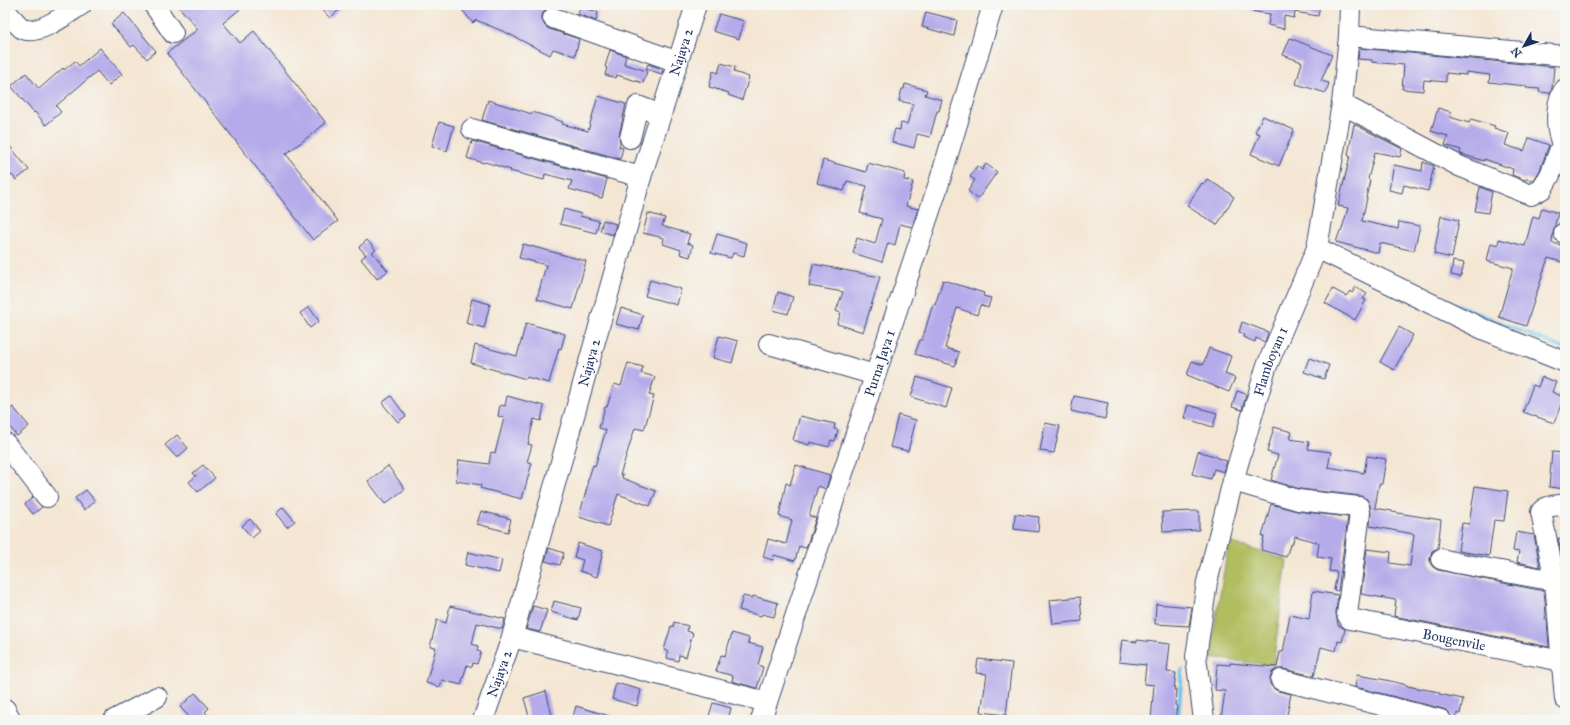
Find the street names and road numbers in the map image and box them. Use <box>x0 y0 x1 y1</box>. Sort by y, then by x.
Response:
street label: Najaya 2 <box>665 26 697 78</box>
street label: Flamboyan 1 <box>1250 324 1291 398</box>
street label: Purna Jaya 1 <box>860 327 898 399</box>
street label: Najaya 2 <box>574 337 604 388</box>
street label: Bougenvile <box>1421 625 1487 654</box>
street label: Najaya 2 <box>483 648 515 700</box>

